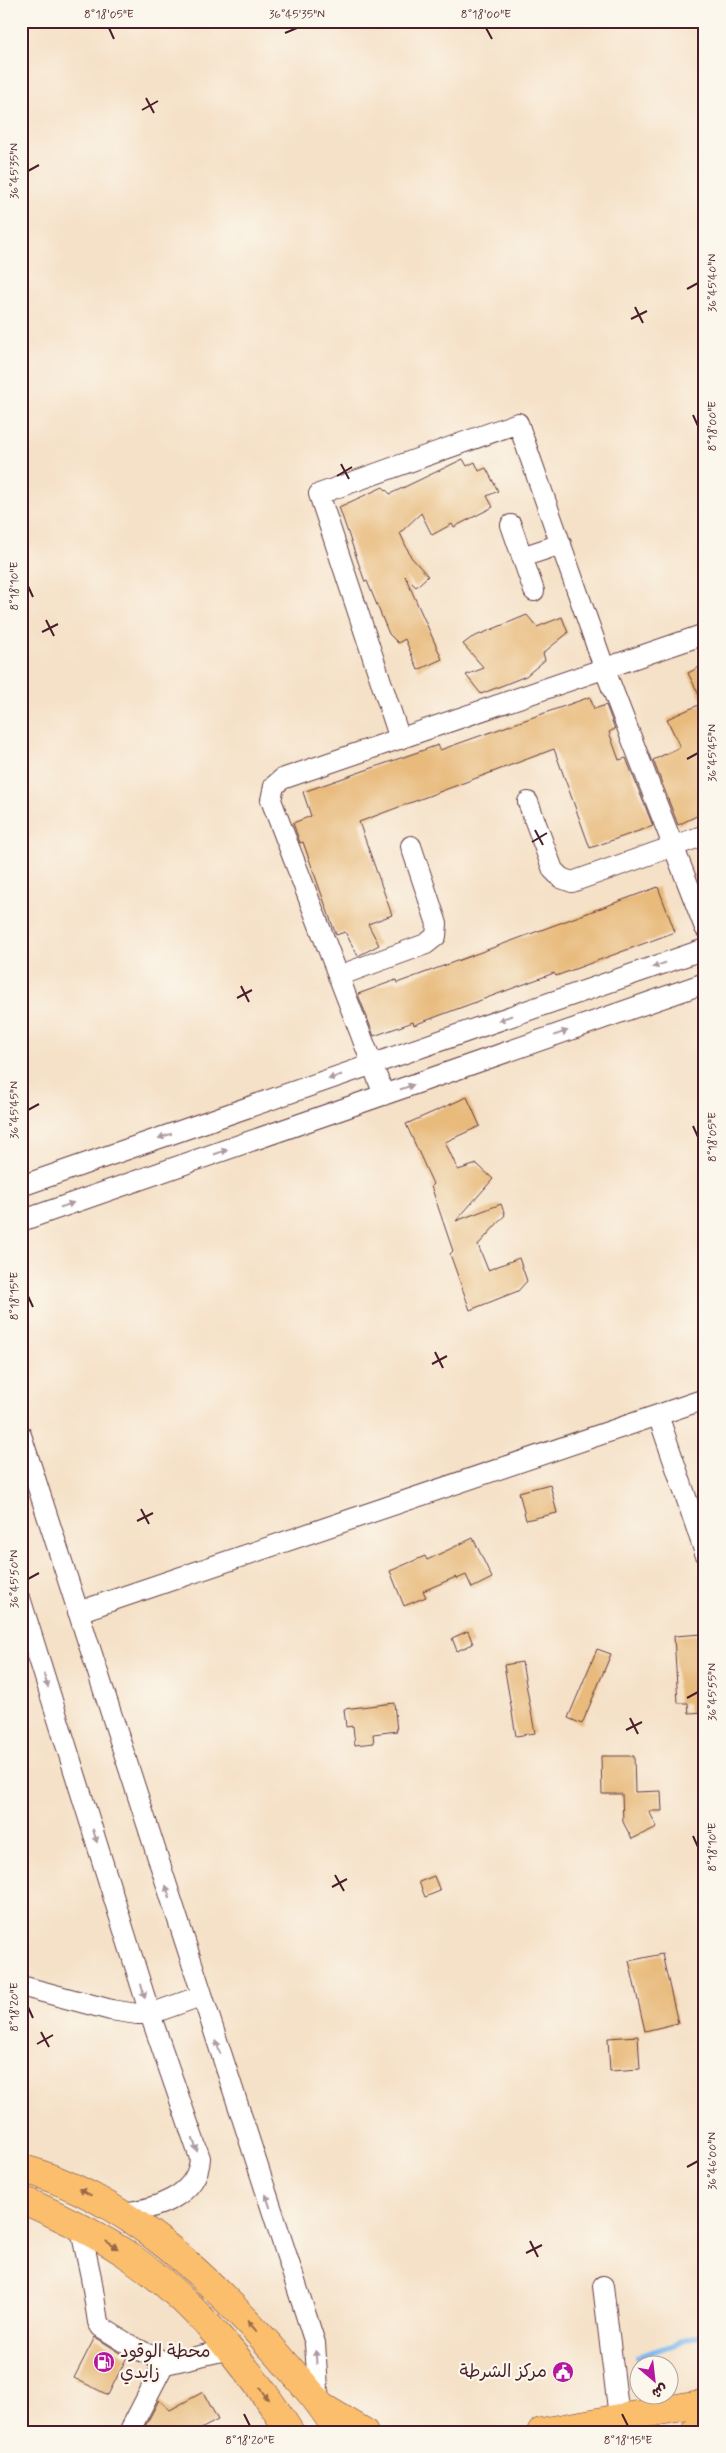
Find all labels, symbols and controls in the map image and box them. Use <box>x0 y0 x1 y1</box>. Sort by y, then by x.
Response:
text: 8°18'05"E <box>84 7 134 23</box>
text: 36°45'35"N <box>269 7 325 23</box>
text: 8°18'00"E <box>461 7 511 23</box>
text: 36°45'35"N <box>7 143 23 199</box>
text: 36°45'40"N <box>705 254 721 312</box>
text: 8°18'00"E <box>705 401 721 451</box>
text: 8°18'10"E <box>7 562 23 610</box>
text: 36°45'45"N <box>705 724 721 782</box>
one-way arrow <box>651 962 666 969</box>
one-way arrow <box>497 1014 512 1022</box>
one-way arrow <box>553 1029 568 1037</box>
one-way arrow <box>327 1073 342 1081</box>
text: 36°45'45"N <box>7 1081 23 1139</box>
one-way arrow <box>400 1083 415 1091</box>
text: 8°18'05"E <box>705 1112 721 1162</box>
one-way arrow <box>157 1132 172 1140</box>
one-way arrow <box>213 1148 228 1155</box>
one-way arrow <box>60 1201 75 1208</box>
text: 8°18'15"E <box>7 1272 23 1320</box>
text: 36°45'50"N <box>7 1550 23 1608</box>
text: 36°45'55"N <box>705 1663 721 1721</box>
one-way arrow <box>43 1674 51 1689</box>
text: 8°18'10"E <box>705 1823 721 1871</box>
one-way arrow <box>91 1829 99 1844</box>
one-way arrow <box>164 1885 171 1900</box>
text: 8°18'20"E <box>7 1982 23 2032</box>
one-way arrow <box>140 1984 148 1999</box>
one-way arrow <box>214 2039 222 2054</box>
text: 36°46'00"N <box>705 2132 721 2190</box>
one-way arrow <box>192 2138 200 2153</box>
one-way arrow <box>78 2188 91 2197</box>
one-way arrow <box>264 2194 272 2209</box>
one-way arrow <box>105 2240 118 2249</box>
one-way arrow <box>246 2320 258 2332</box>
place label: محطة الوقود زايدي <box>120 2340 211 2385</box>
one-way arrow <box>311 2348 319 2364</box>
fuel station icon: محطة الوقود زايدي <box>92 2350 116 2374</box>
north arrow <box>628 2356 678 2406</box>
place label: مركز الشرطة <box>459 2360 547 2384</box>
public building icon: مركز الشرطة <box>551 2360 575 2384</box>
text: ش <box>649 2379 671 2402</box>
one-way arrow <box>259 2387 269 2401</box>
text: 8°18'20"E <box>225 2433 275 2449</box>
text: 8°18'15"E <box>604 2433 652 2449</box>

